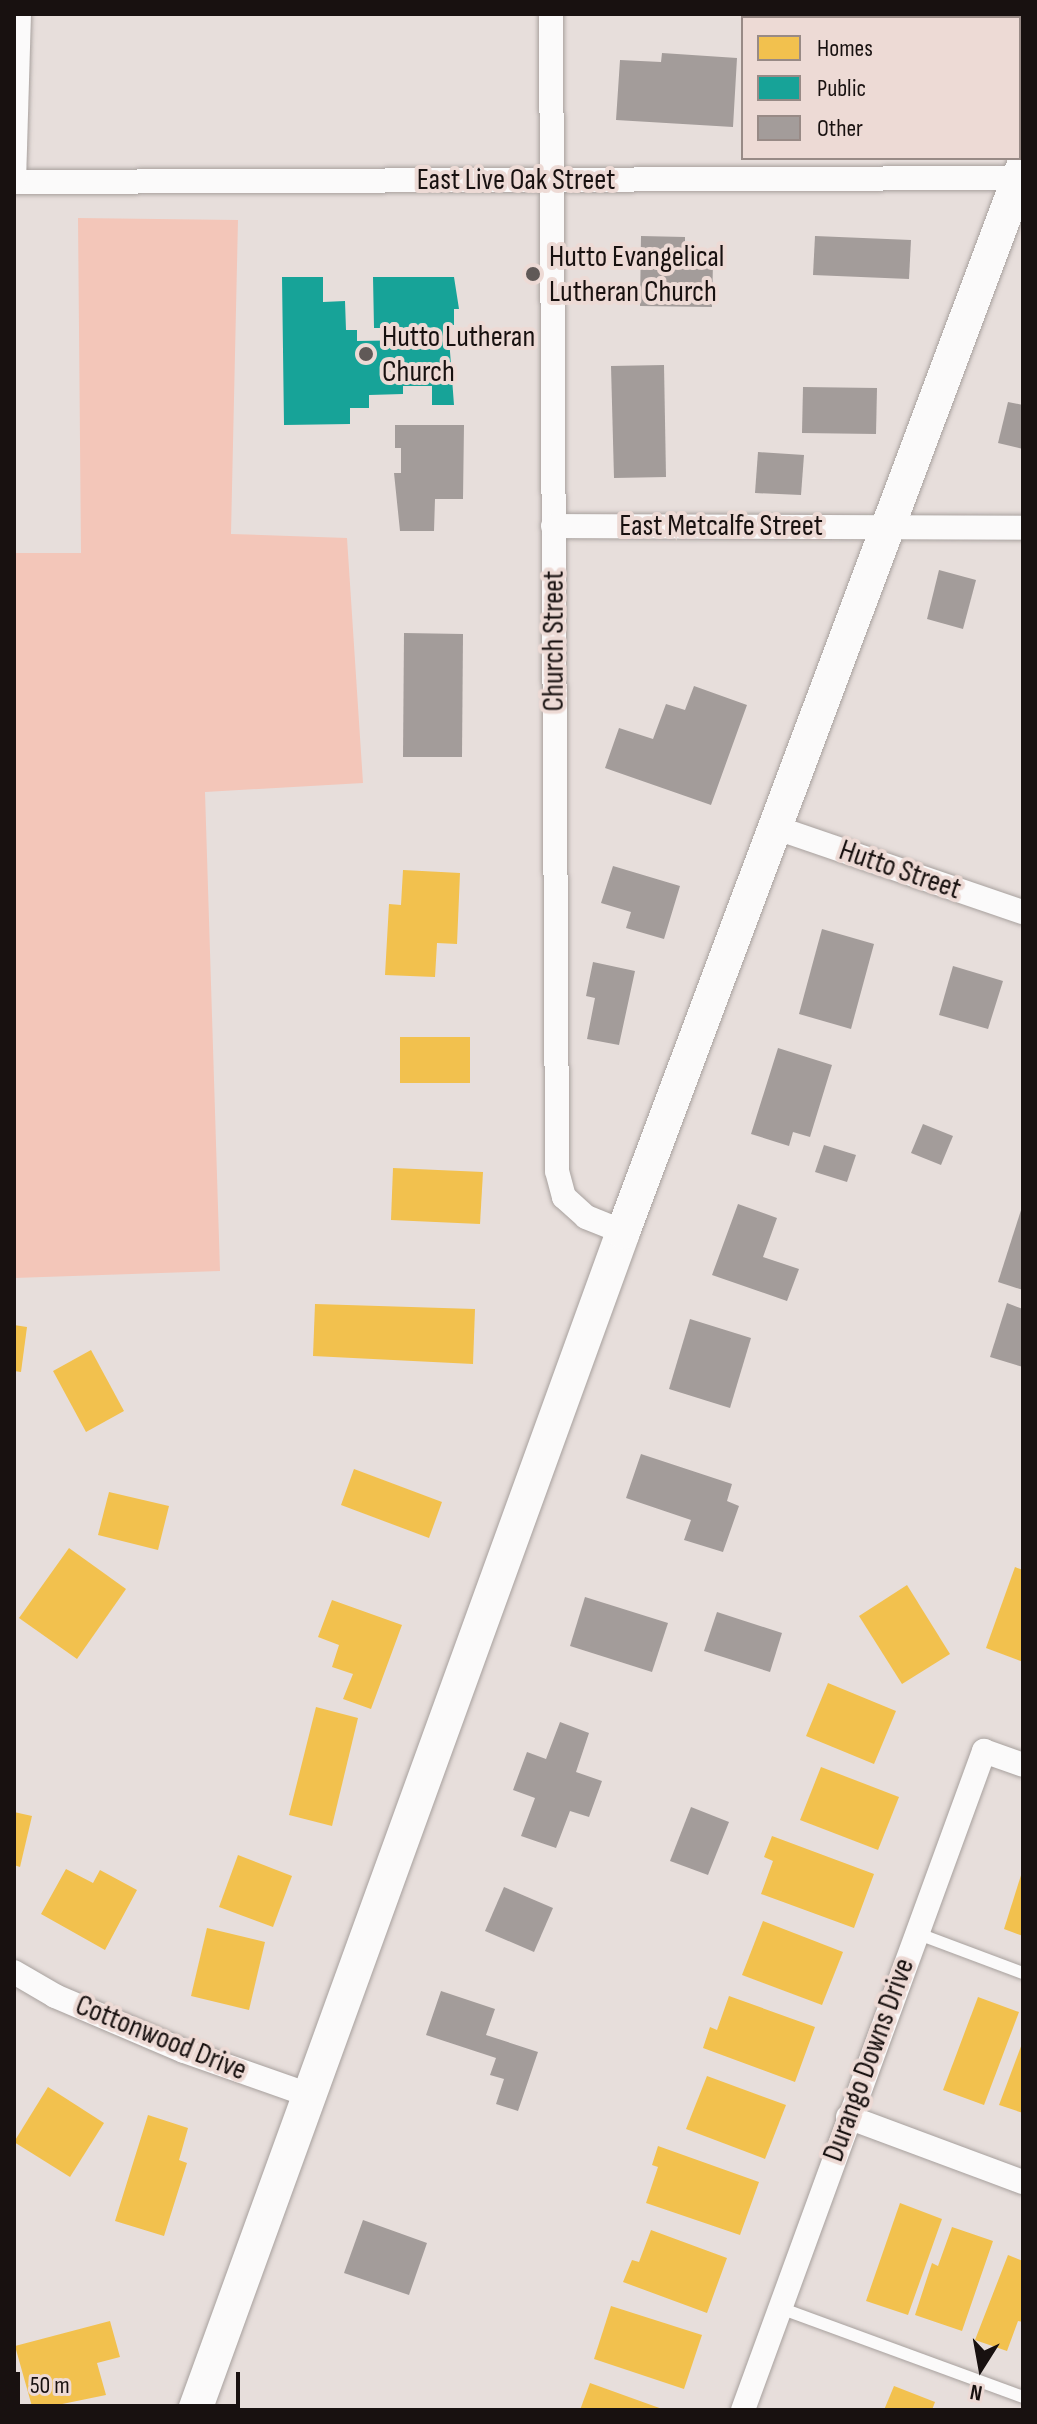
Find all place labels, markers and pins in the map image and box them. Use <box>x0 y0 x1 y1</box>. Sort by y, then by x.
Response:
place label: Hutto Evangelical Lutheran Church <box>549 239 724 310</box>
marker: Hutto Evangelical Lutheran Church <box>524 265 542 283</box>
place label: Hutto Lutheran Church <box>382 319 535 390</box>
marker: Hutto Lutheran Church <box>357 345 375 363</box>

